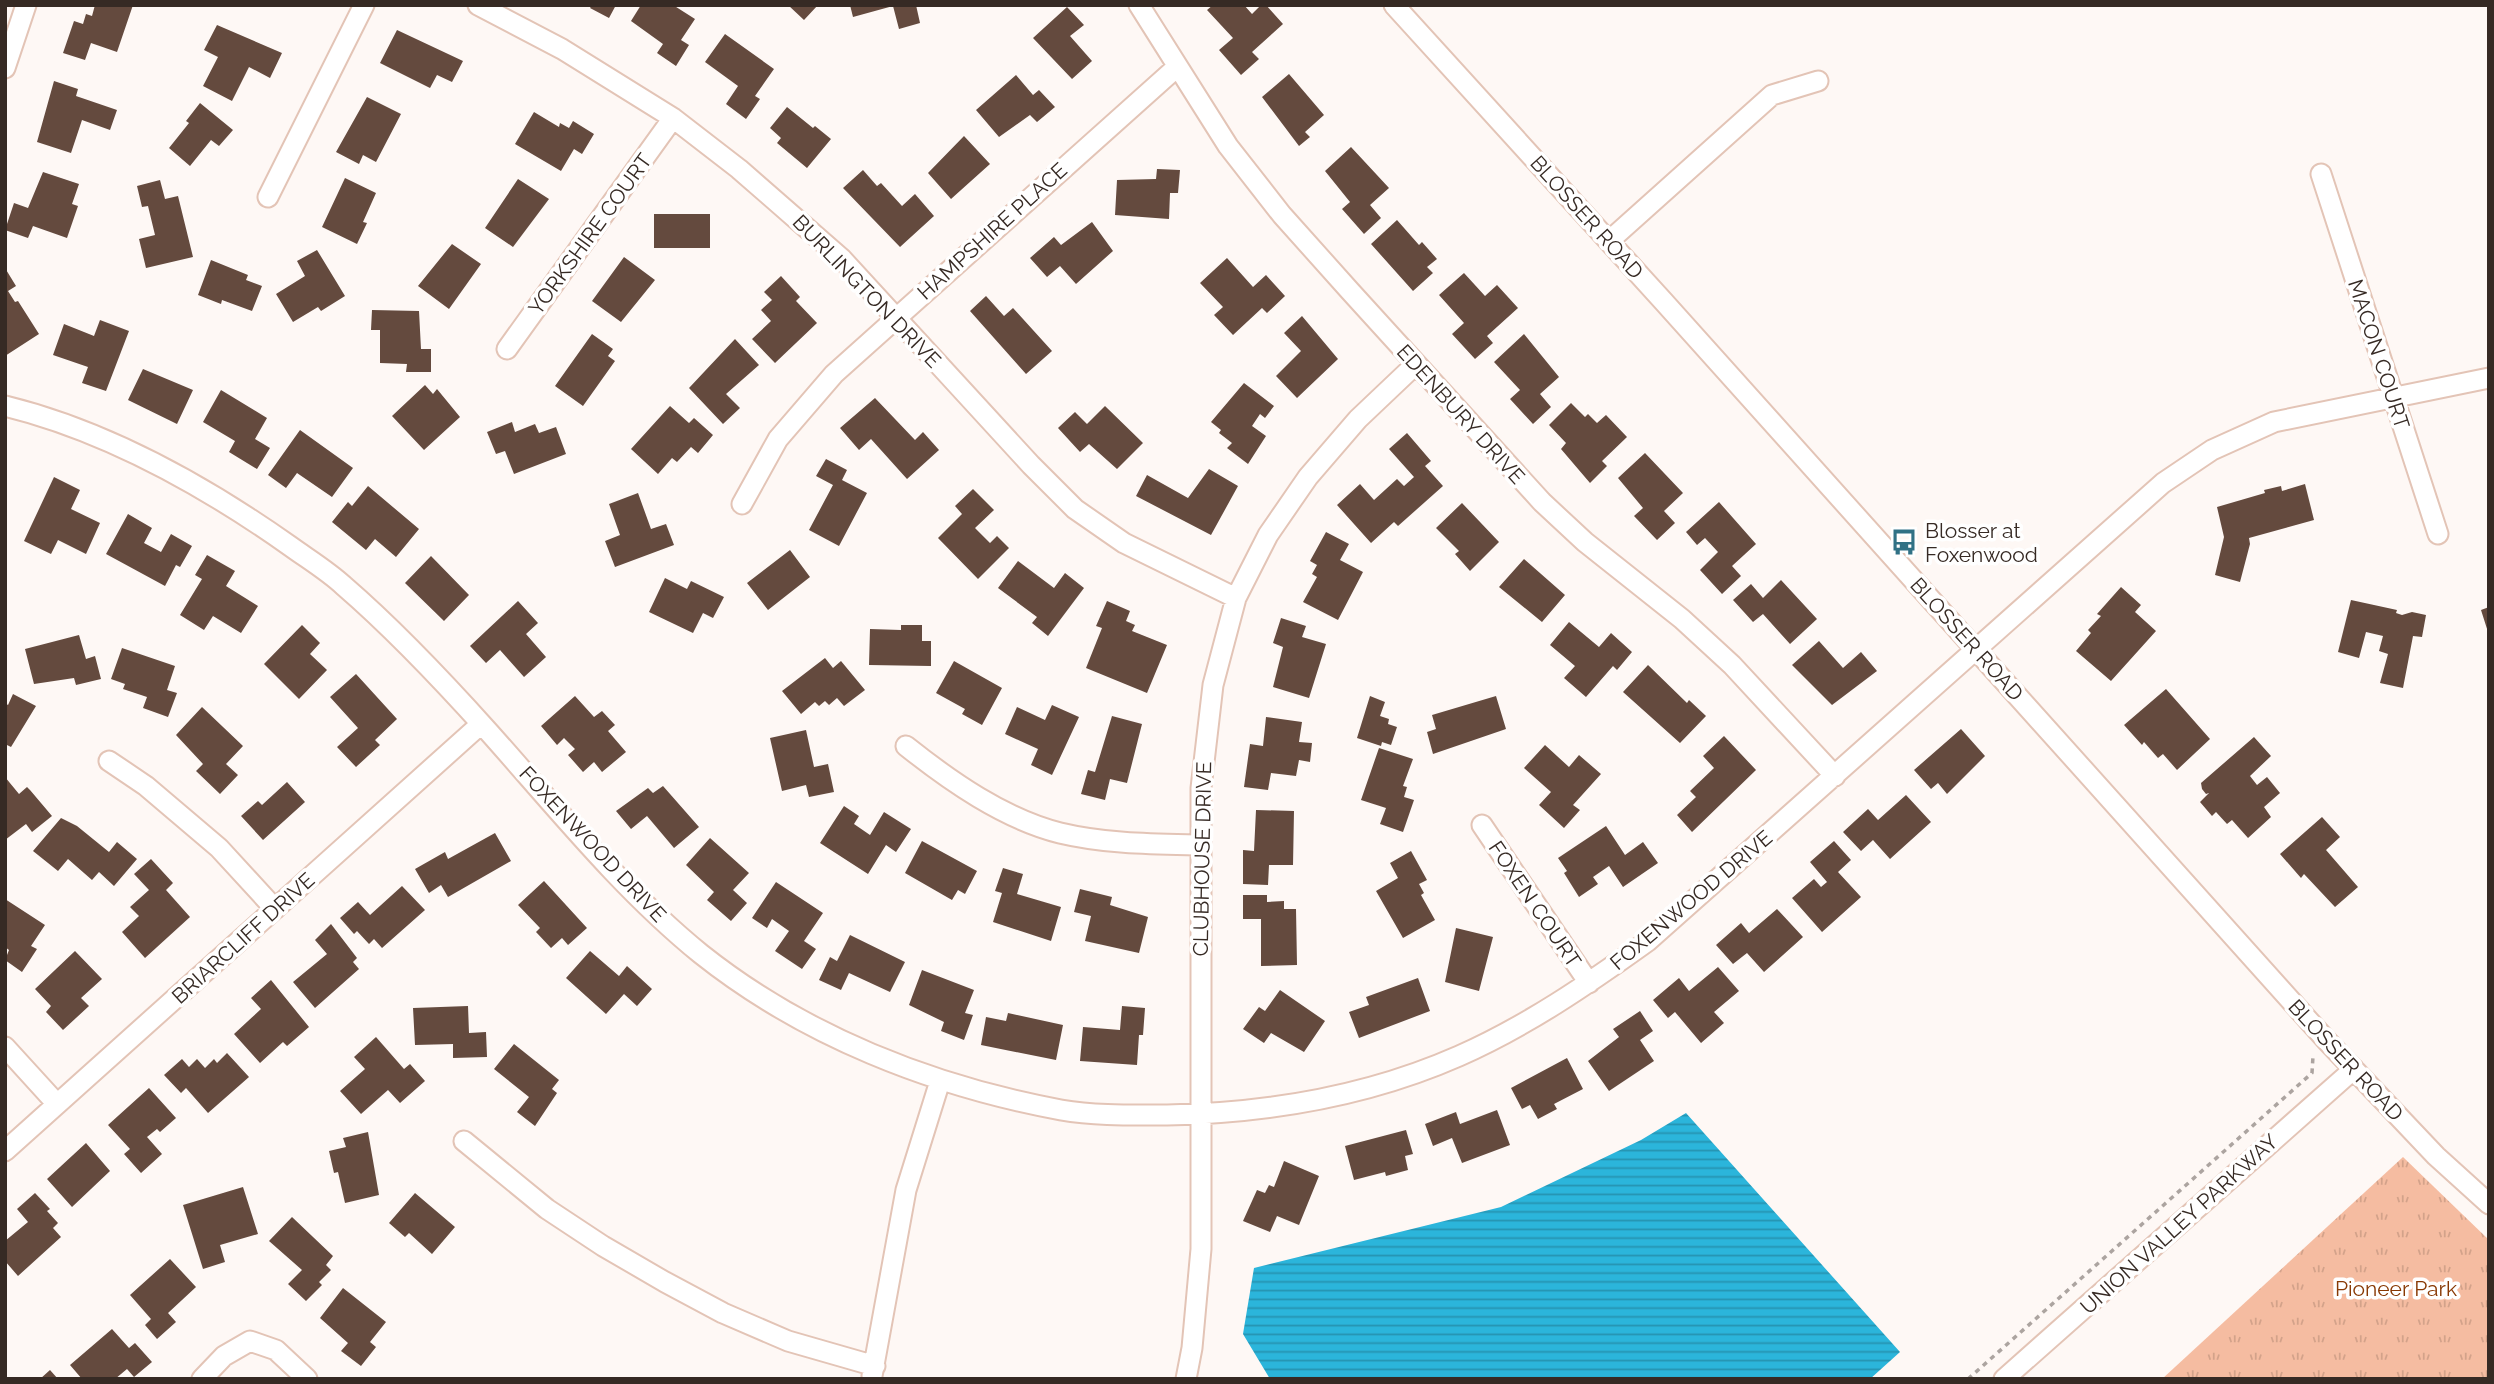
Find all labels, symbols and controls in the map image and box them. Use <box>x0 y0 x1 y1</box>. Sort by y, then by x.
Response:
street label: YORKSHIRE COURT <box>523 148 657 320</box>
street label: BLOSSER ROAD <box>1525 150 1649 284</box>
street label: HAMPSHIRE PLACE <box>912 157 1072 305</box>
street label: BURLINGTON DRIVE <box>788 209 946 373</box>
street label: MACON COURT <box>2343 276 2415 432</box>
street label: EDENBURY DRIVE <box>1392 339 1530 489</box>
place label: Blosser at Foxenwood <box>1925 518 2038 567</box>
bus stop icon: Blosser at Foxenwood <box>1889 527 1919 557</box>
street label: BLOSSER ROAD <box>1905 572 2029 706</box>
street label: FOXENWOOD DRIVE <box>514 761 672 927</box>
street label: CLUBHOUSE DRIVE <box>1188 761 1216 957</box>
street label: FOXENWOOD DRIVE <box>1605 825 1777 975</box>
street label: FOXEN COURT <box>1484 836 1587 972</box>
street label: BRIARCLIFF DRIVE <box>167 867 319 1009</box>
street label: BLOSSER ROAD <box>2283 994 2409 1126</box>
street label: UNION VALLEY PARKWAY <box>2075 1129 2283 1319</box>
park label: Pioneer Park <box>2335 1276 2457 1301</box>

